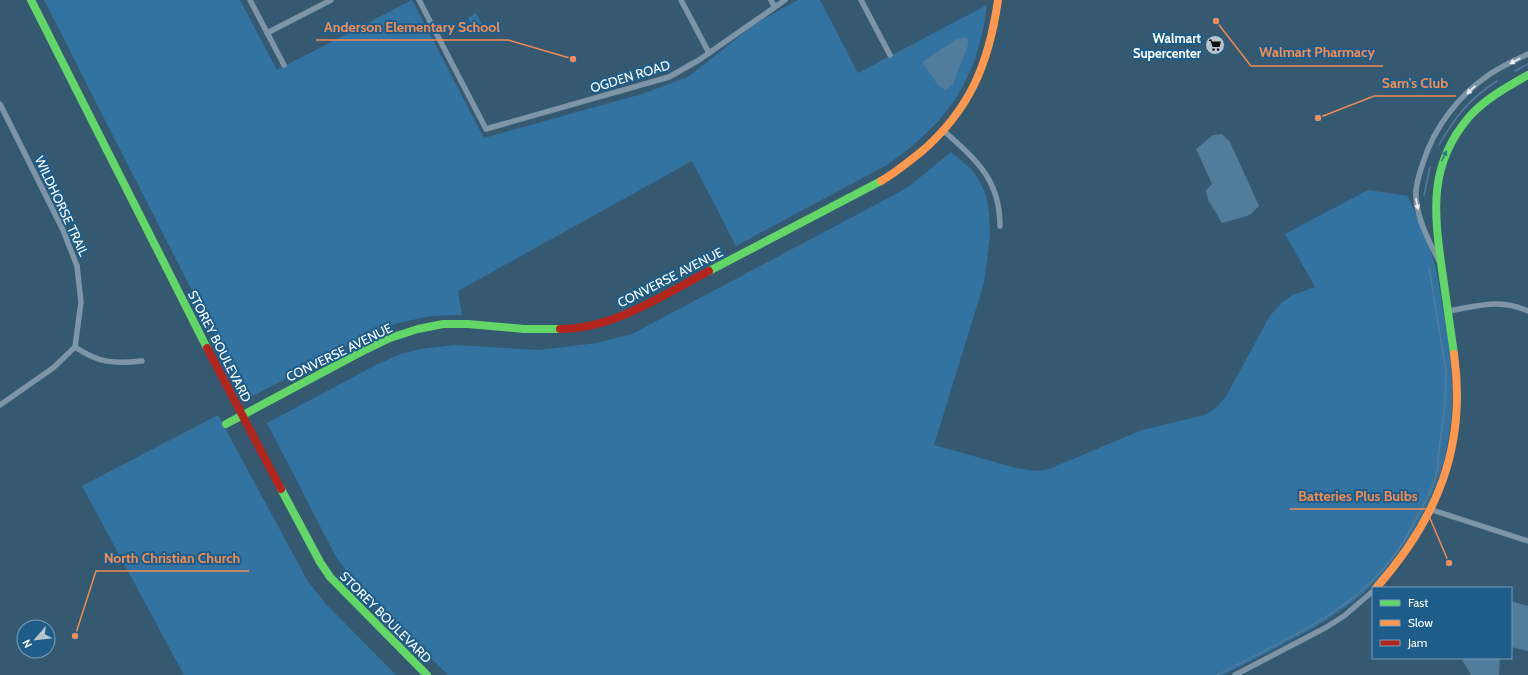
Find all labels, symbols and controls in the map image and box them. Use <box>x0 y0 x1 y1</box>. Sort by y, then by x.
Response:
callout: Anderson Elementary School <box>316 14 508 40</box>
text: Anderson Elementary School <box>324 18 500 36</box>
place label: Walmart Supercenter <box>1133 30 1202 61</box>
supermarket icon: Walmart Supercenter <box>1204 34 1226 56</box>
callout: Walmart Pharmacy <box>1251 40 1383 66</box>
text: Walmart Pharmacy <box>1259 43 1375 61</box>
street label: OGDEN ROAD <box>588 56 672 96</box>
one-way arrow <box>1509 57 1521 64</box>
callout: Sam's Club <box>1374 70 1456 96</box>
text: Sam's Club <box>1382 74 1448 92</box>
one-way arrow <box>1466 86 1476 95</box>
one-way arrow <box>1441 151 1447 162</box>
street label: WILDHORSE TRAIL <box>32 153 92 259</box>
one-way arrow <box>1414 198 1420 210</box>
street label: CONVERSE AVENUE <box>615 244 725 310</box>
street label: STOREY BOULEVARD <box>185 288 255 404</box>
street label: CONVERSE AVENUE <box>283 319 395 385</box>
callout: Batteries Plus Bulbs <box>1290 483 1426 509</box>
text: Batteries Plus Bulbs <box>1298 487 1418 505</box>
callout: North Christian Church <box>96 545 249 571</box>
text: North Christian Church <box>104 549 240 567</box>
street label: STOREY BOULEVARD <box>337 568 435 666</box>
legend <box>1372 587 1512 659</box>
text: Fast <box>1408 595 1428 610</box>
text: Slow <box>1408 615 1433 630</box>
north arrow <box>16 619 56 659</box>
text: Jam <box>1407 635 1427 650</box>
text: N <box>19 637 35 650</box>

